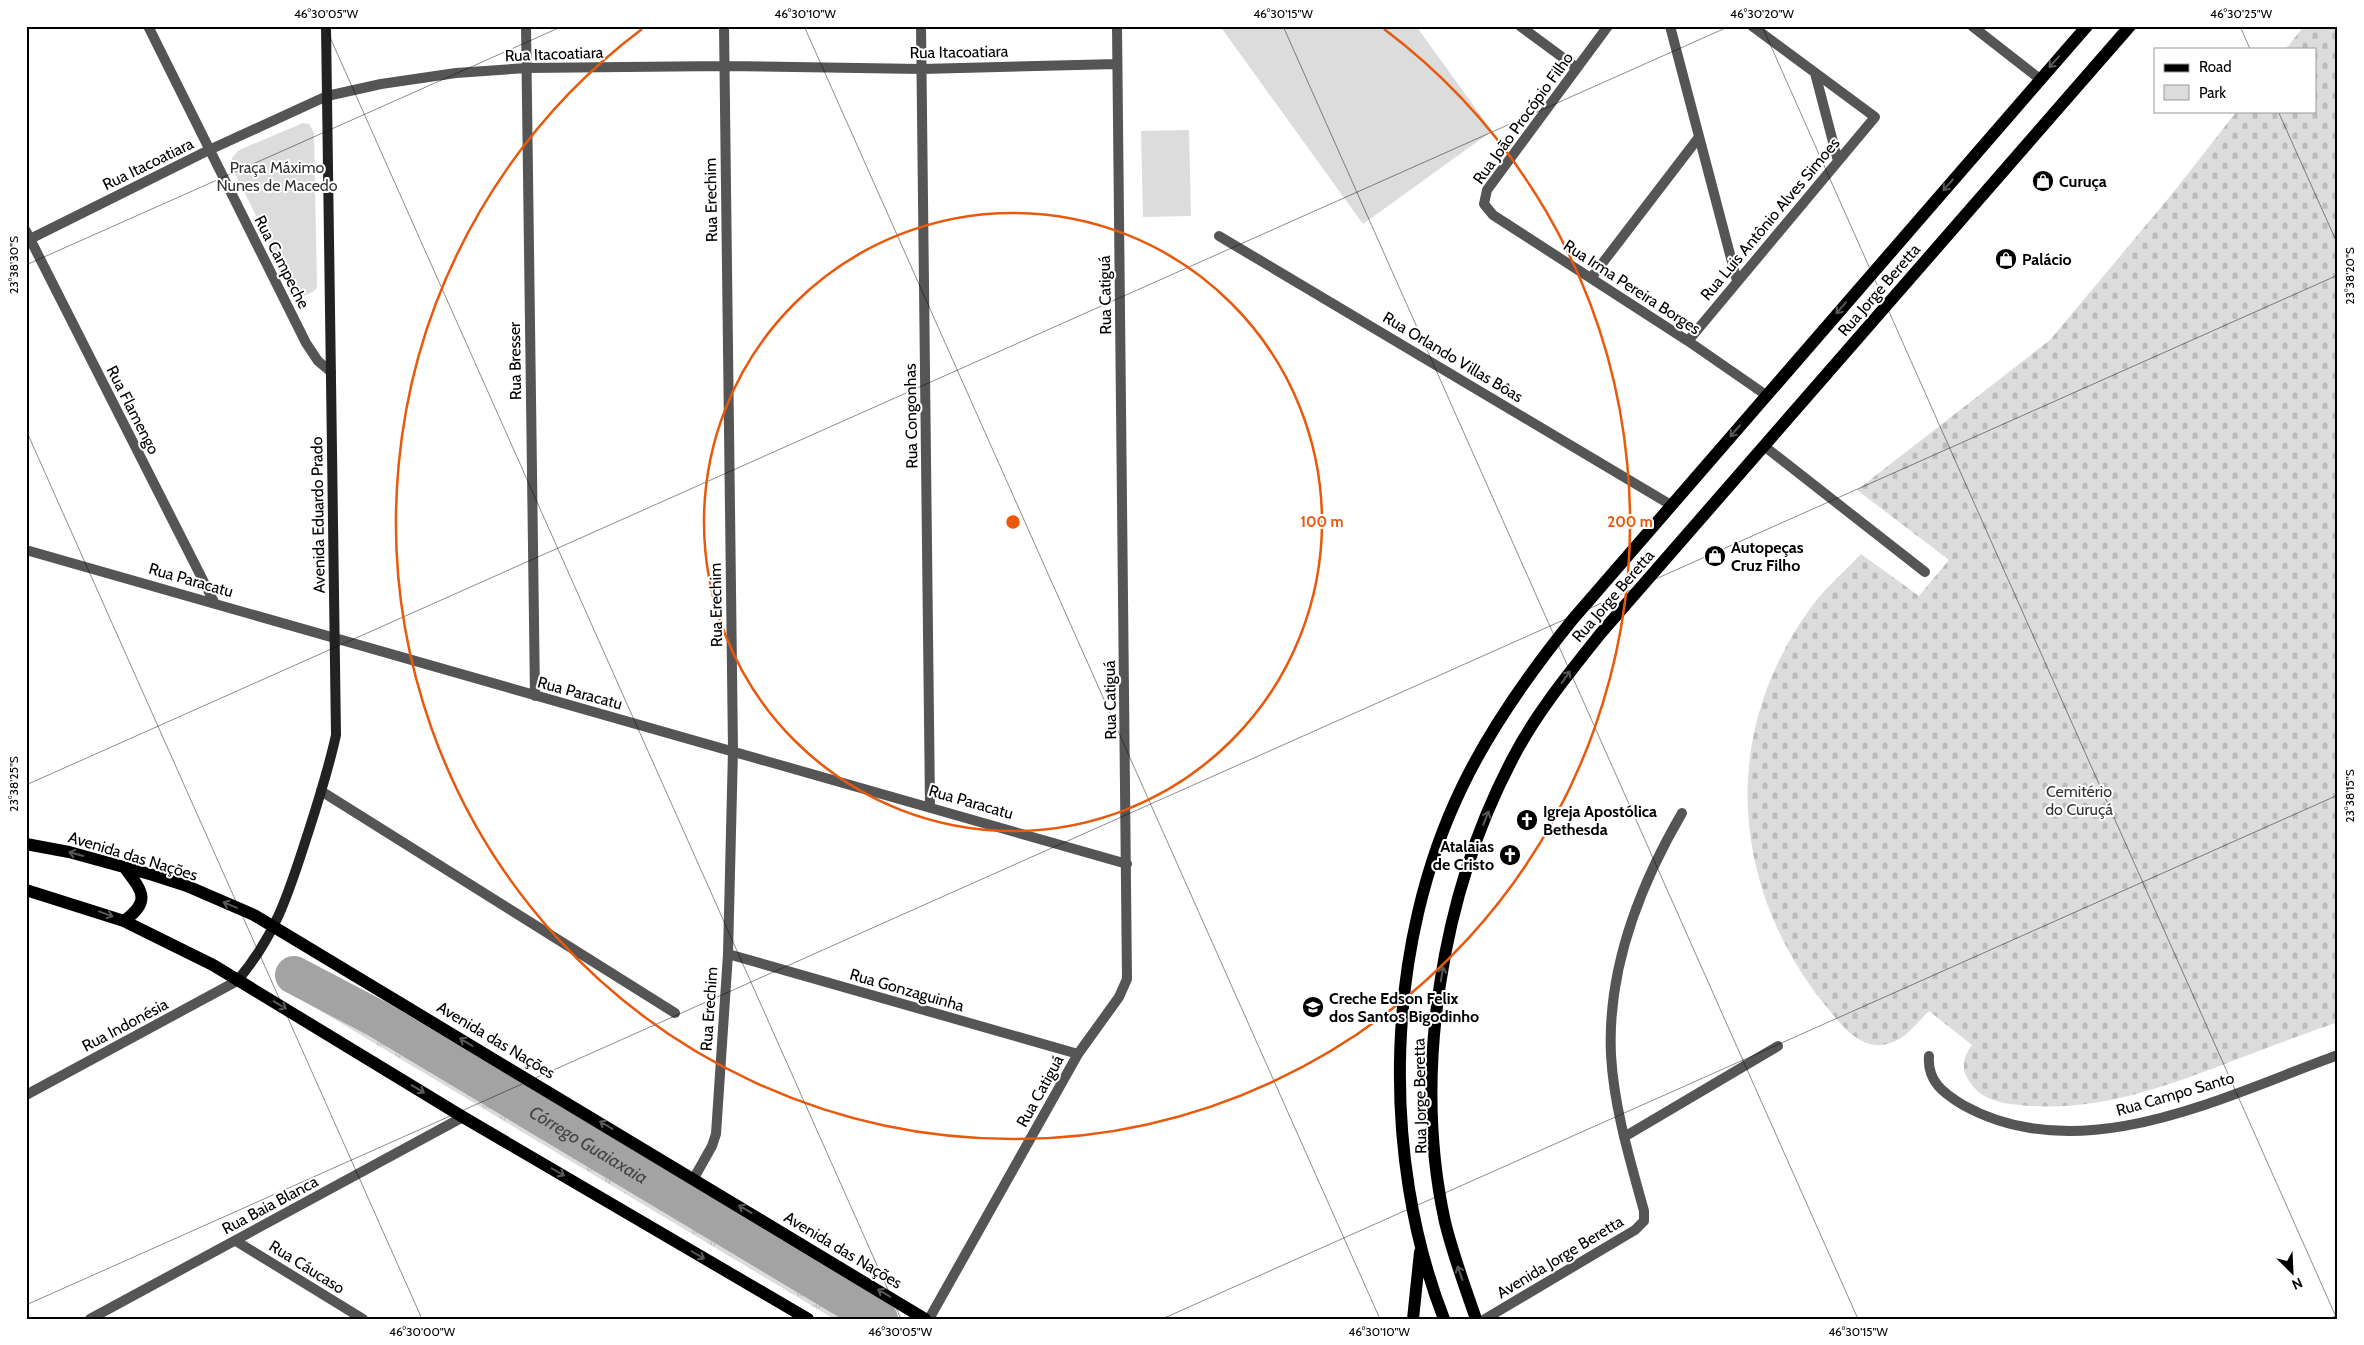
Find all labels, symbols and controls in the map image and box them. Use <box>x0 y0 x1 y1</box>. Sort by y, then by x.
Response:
text: 46°30'05"W <box>294 6 359 21</box>
text: 46°30'10"W <box>774 6 836 21</box>
text: 46°30'15"W <box>1253 6 1313 21</box>
text: 46°30'20"W <box>1730 6 1795 21</box>
text: 46°30'25"W <box>2210 6 2273 21</box>
street label: Rua Itacoatiara <box>909 42 1009 62</box>
street label: Rua Itacoatiara <box>504 43 604 65</box>
street label: Rua João Procópio Filho <box>1469 48 1577 188</box>
legend <box>2154 48 2316 112</box>
one-way arrow <box>2049 56 2060 69</box>
text: Road <box>2199 58 2232 76</box>
text: Park <box>2199 84 2226 102</box>
street label: Rua Itacoatiara <box>99 134 197 194</box>
street label: Rua Luis Antônio Alves Simoes <box>1696 134 1844 304</box>
park label: Praça Máximo Nunes de Macedo <box>216 158 338 195</box>
street label: Rua Erechim <box>701 158 721 242</box>
shop icon: Curuça <box>2031 169 2055 193</box>
place label: Curuça <box>2059 172 2107 191</box>
one-way arrow <box>1942 178 1953 191</box>
street label: Rua Campeche <box>250 212 314 312</box>
text: 23°38'30"S <box>6 236 21 294</box>
street label: Rua Irma Pereira Borges <box>1560 236 1704 339</box>
street label: Rua Jorge Beretta <box>1834 240 1924 340</box>
shop icon: Palácio <box>1994 247 2018 271</box>
text: 23°38'20"S <box>2342 247 2357 305</box>
place label: Palácio <box>2022 250 2072 269</box>
street label: Rua Catiguá <box>1095 255 1115 335</box>
one-way arrow <box>1836 301 1847 314</box>
street label: Rua Orlando Villas Bôas <box>1380 308 1527 407</box>
street label: Rua Bresser <box>505 321 525 400</box>
street label: Rua Flamengo <box>103 363 164 458</box>
street label: Rua Congonhas <box>901 363 921 469</box>
one-way arrow <box>1729 424 1741 437</box>
street label: Avenida Eduardo Prado <box>307 436 329 594</box>
centre of rings <box>1004 513 1022 531</box>
text: 100 m <box>1300 513 1344 531</box>
text: 200 m <box>1607 513 1653 531</box>
place label: Autopeças Cruz Filho <box>1731 538 1804 575</box>
shop icon: Autopeças Cruz Filho <box>1703 544 1727 568</box>
street label: Rua Jorge Beretta <box>1568 546 1658 646</box>
street label: Rua Paracatu <box>147 559 235 601</box>
street label: Rua Erechim <box>706 563 726 647</box>
street label: Rua Catiguá <box>1100 660 1120 740</box>
one-way arrow <box>1561 670 1571 684</box>
street label: Rua Paracatu <box>536 673 624 713</box>
text: 23°38'25"S <box>6 756 21 812</box>
text: 23°38'15"S <box>2342 769 2357 823</box>
street label: Rua Paracatu <box>927 781 1015 823</box>
park label: Cemitério do Curuçá <box>2045 782 2113 819</box>
place label: Igreja Apostólica Bethesda <box>1543 802 1657 839</box>
church icon: Igreja Apostólica Bethesda <box>1515 808 1539 832</box>
one-way arrow <box>1482 811 1491 826</box>
street label: Avenida das Nações <box>66 827 200 885</box>
place label: Atalaias de Cristo <box>1433 837 1494 874</box>
church icon: Atalaias de Cristo <box>1498 843 1522 867</box>
one-way arrow <box>69 849 85 859</box>
one-way arrow <box>223 900 238 910</box>
one-way arrow <box>98 910 113 919</box>
street label: Rua Gonzaguinha <box>848 965 967 1015</box>
street label: Rua Erechim <box>697 966 721 1052</box>
one-way arrow <box>1437 966 1447 982</box>
place label: Creche Edson Felix dos Santos Bigodinho <box>1329 989 1479 1026</box>
street label: Rua Indonésia <box>79 994 171 1056</box>
school or university icon: Creche Edson Felix dos Santos Bigodinho <box>1301 995 1325 1019</box>
street label: Avenida das Nações <box>434 997 559 1083</box>
one-way arrow <box>272 1000 286 1010</box>
one-way arrow <box>460 1036 474 1046</box>
street label: Rua Jorge Beretta <box>1409 1038 1431 1154</box>
street label: Rua Catiguá <box>1012 1051 1068 1130</box>
street label: Rua Campo Santo <box>2114 1068 2236 1120</box>
one-way arrow <box>411 1085 425 1095</box>
water label: Córrego Guaiaxaia <box>525 1101 651 1189</box>
one-way arrow <box>599 1120 613 1130</box>
one-way arrow <box>551 1168 565 1178</box>
street label: Rua Baia Blanca <box>219 1172 321 1238</box>
one-way arrow <box>738 1203 752 1213</box>
street label: Avenida das Nações <box>781 1207 906 1293</box>
street label: Avenida Jorge Beretta <box>1493 1212 1627 1302</box>
street label: Rua Cáucaso <box>266 1236 348 1298</box>
north arrow <box>2266 1248 2316 1298</box>
one-way arrow <box>691 1250 705 1260</box>
one-way arrow <box>1455 1266 1464 1281</box>
text: N <box>2289 1274 2305 1294</box>
one-way arrow <box>877 1288 891 1298</box>
text: 46°30'00"W <box>389 1324 456 1339</box>
text: 46°30'05"W <box>868 1324 933 1339</box>
text: 46°30'10"W <box>1348 1324 1410 1339</box>
text: 46°30'15"W <box>1828 1324 1888 1339</box>

